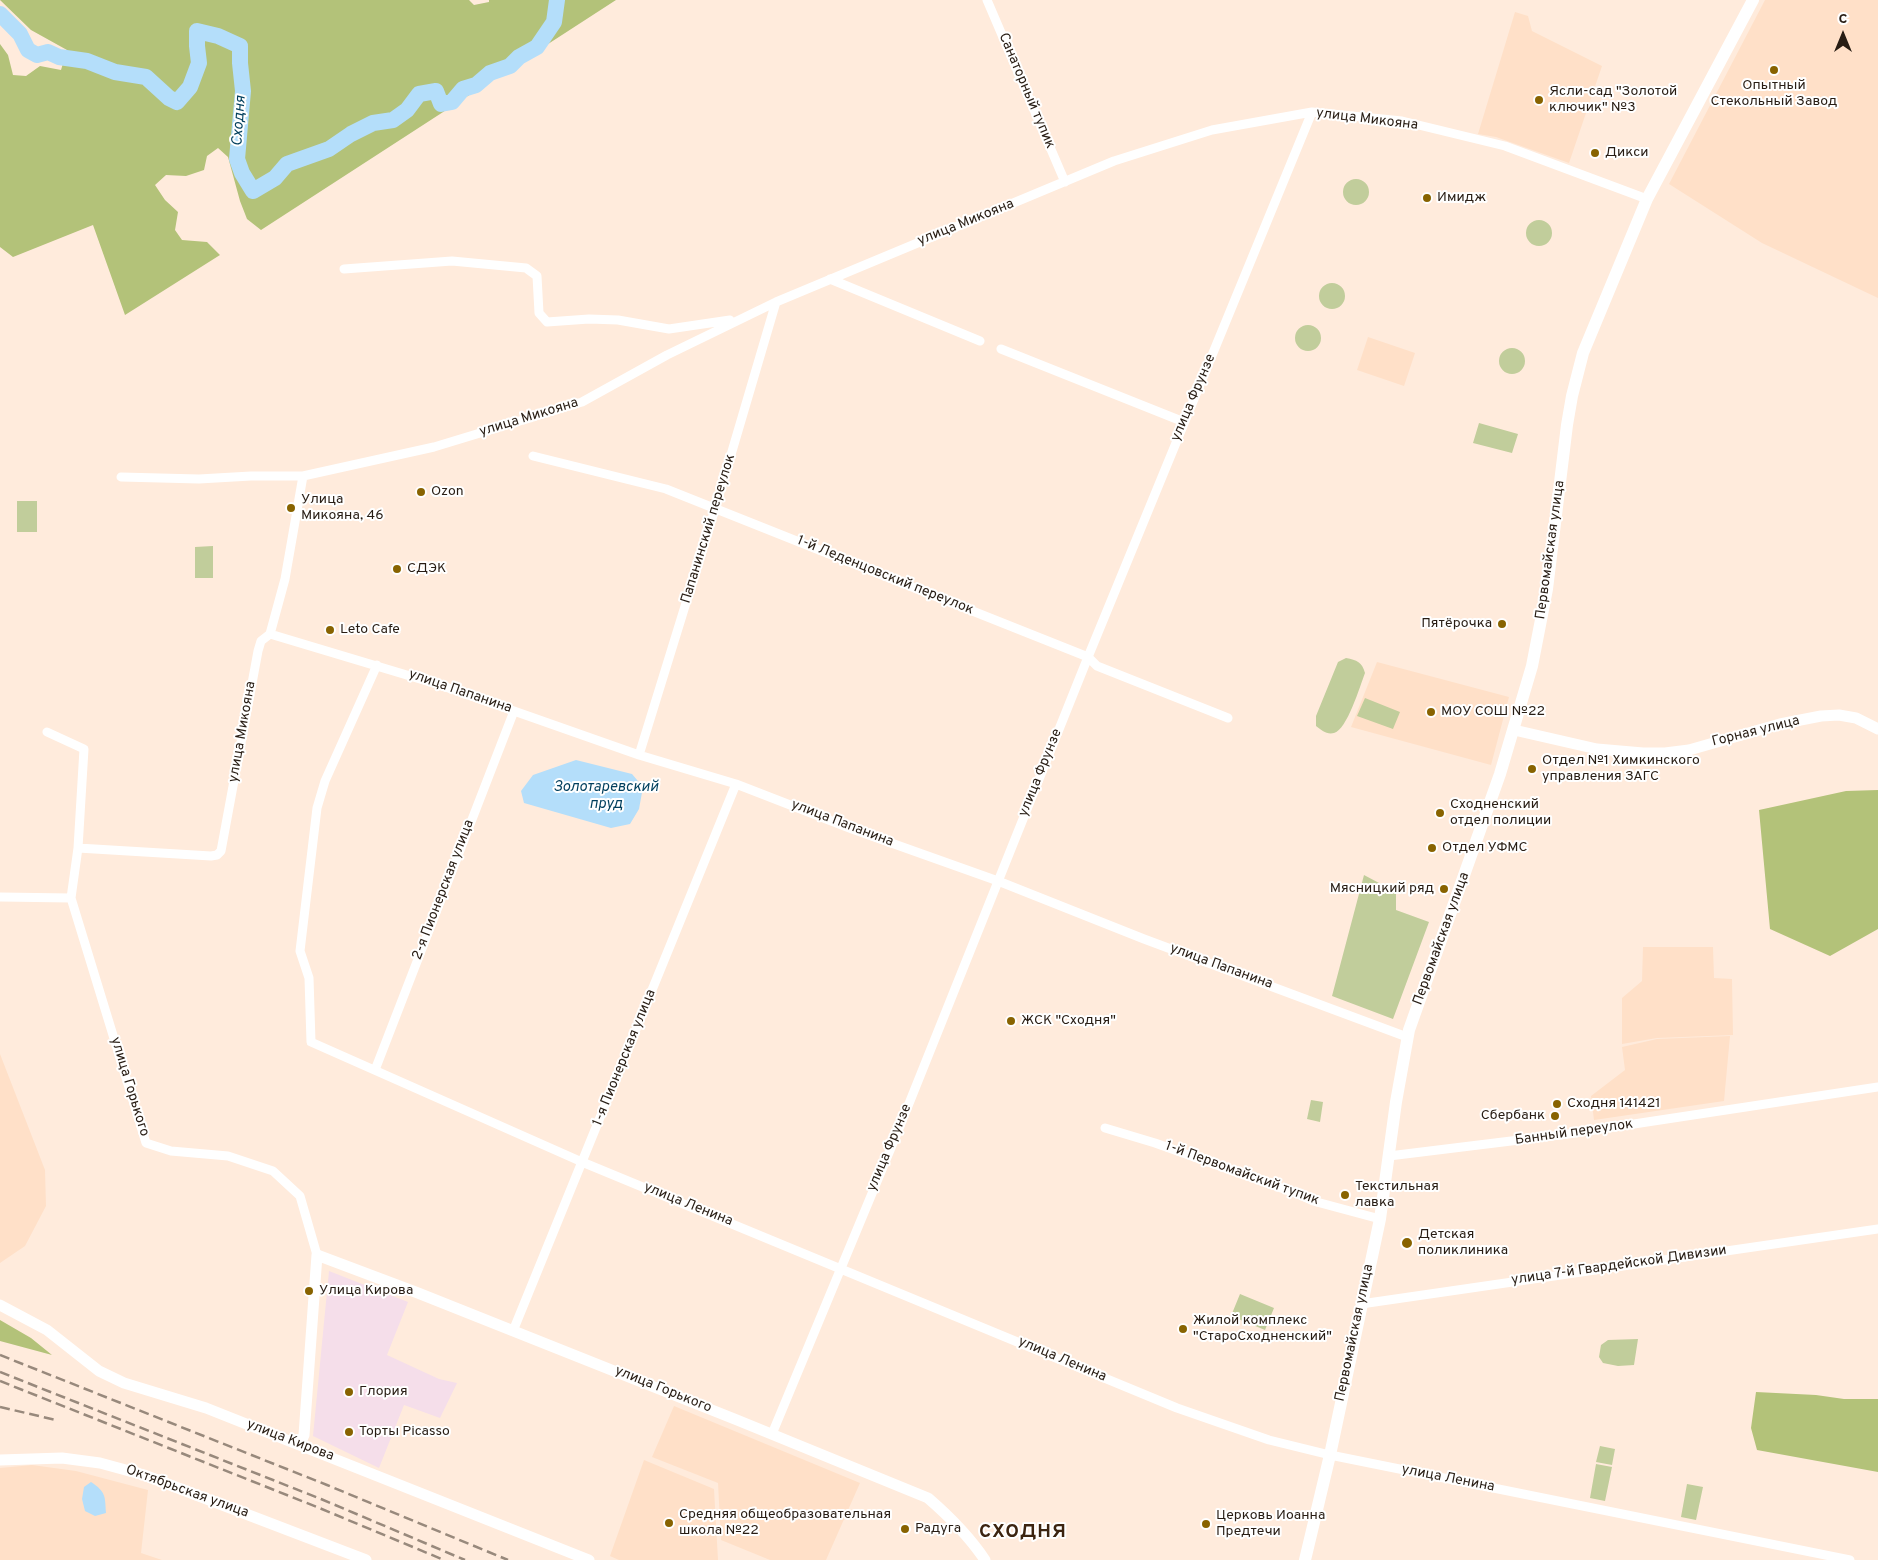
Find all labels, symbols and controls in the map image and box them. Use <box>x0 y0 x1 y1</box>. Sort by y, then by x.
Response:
north arrow <box>1818 10 1868 60</box>
text: С <box>1839 11 1847 28</box>
street label: Санаторный тупик <box>994 31 1058 151</box>
marker: Опытный Стекольный Завод <box>1768 64 1780 76</box>
place label: Опытный Стекольный Завод <box>1711 78 1837 110</box>
place label: Ясли-сад "Золотой ключик" №3 <box>1549 84 1677 116</box>
marker: Ясли-сад "Золотой ключик" №3 <box>1533 94 1545 106</box>
water label: Сходня <box>229 95 251 147</box>
street label: улица Микояна <box>1315 105 1419 135</box>
place label: Дикси <box>1605 145 1648 161</box>
marker: Дикси <box>1589 147 1601 159</box>
place label: Имидж <box>1437 190 1486 206</box>
marker: Имидж <box>1421 192 1433 204</box>
street label: улица Микояна <box>915 196 1017 250</box>
street label: улица Фрунзе <box>1168 352 1220 444</box>
street label: улица Микояна <box>478 395 580 441</box>
street label: Папанинский переулок <box>678 452 740 606</box>
street label: Первомайская улица <box>1533 479 1569 621</box>
place label: Ozon <box>431 484 464 500</box>
marker: Ozon <box>415 486 427 498</box>
place label: Улица Микояна, 46 <box>301 492 384 524</box>
marker: Улица Микояна, 46 <box>285 502 297 514</box>
street label: 1-й Леденцовский переулок <box>794 533 976 619</box>
place label: СДЭК <box>407 561 446 577</box>
marker: СДЭК <box>391 563 403 575</box>
place label: Пятёрочка <box>1421 616 1492 632</box>
marker: Пятёрочка <box>1496 618 1508 630</box>
place label: Leto Cafe <box>340 622 400 638</box>
marker: Leto Cafe <box>324 624 336 636</box>
street label: улица Папанина <box>406 666 514 718</box>
street label: улица Микояна <box>226 680 260 784</box>
place label: МОУ СОШ №22 <box>1441 704 1545 720</box>
marker: МОУ СОШ №22 <box>1425 706 1437 718</box>
street label: Горная улица <box>1710 713 1802 751</box>
street label: улица Фрунзе <box>1016 727 1066 819</box>
place label: Отдел №1 Химкинского управления ЗАГС <box>1542 753 1700 786</box>
marker: Отдел №1 Химкинского управления ЗАГС <box>1526 763 1538 775</box>
water label: Золотаревский пруд <box>554 779 658 814</box>
street label: улица Папанина <box>788 797 896 851</box>
place label: Сходненский отдел полиции <box>1450 797 1551 830</box>
marker: Сходненский отдел полиции <box>1434 807 1446 819</box>
street label: 2-я Пионерская улица <box>410 818 478 962</box>
place label: Отдел УФМС <box>1442 840 1528 856</box>
marker: Отдел УФМС <box>1426 842 1438 854</box>
street label: Первомайская улица <box>1410 870 1474 1008</box>
place label: Мясницкий ряд <box>1330 881 1434 897</box>
marker: Мясницкий ряд <box>1438 883 1450 895</box>
street label: улица Папанина <box>1167 941 1275 993</box>
street label: 1-я Пионерская улица <box>590 987 660 1129</box>
place label: ЖСК "Сходня" <box>1021 1013 1116 1029</box>
marker: ЖСК "Сходня" <box>1005 1015 1017 1027</box>
street label: улица Горького <box>106 1035 152 1139</box>
place label: Сходня 141421 <box>1567 1096 1660 1112</box>
marker: Сходня 141421 <box>1551 1098 1563 1110</box>
street label: улица Фрунзе <box>864 1102 916 1194</box>
place label: Сбербанк <box>1481 1108 1545 1124</box>
marker: Сбербанк <box>1549 1110 1561 1122</box>
street label: Банный переулок <box>1514 1116 1634 1150</box>
street label: 1-й Первомайский тупик <box>1163 1138 1321 1210</box>
place label: Текстильная лавка <box>1355 1179 1439 1212</box>
street label: улица Ленина <box>641 1180 735 1230</box>
marker: Текстильная лавка <box>1339 1189 1351 1201</box>
place label: Детская поликлиника <box>1418 1227 1508 1260</box>
marker: Детская поликлиника <box>1400 1236 1414 1250</box>
street label: улица 7-й Гвардейской Дивизии <box>1510 1243 1728 1289</box>
street label: Первомайская улица <box>1332 1263 1378 1403</box>
place label: Улица Кирова <box>319 1283 413 1299</box>
marker: Улица Кирова <box>303 1285 315 1297</box>
place label: Жилой комплекс "СтароСходненский" <box>1193 1313 1332 1345</box>
marker: Жилой комплекс "СтароСходненский" <box>1177 1323 1189 1335</box>
street label: улица Ленина <box>1015 1334 1109 1386</box>
street label: улица Горького <box>612 1363 714 1417</box>
place label: Глория <box>359 1384 408 1400</box>
marker: Глория <box>343 1386 355 1398</box>
street label: улица Кирова <box>244 1417 336 1465</box>
place label: Торты Picasso <box>359 1424 450 1440</box>
marker: Торты Picasso <box>343 1426 355 1438</box>
street label: Октябрьская улица <box>123 1462 251 1522</box>
street label: улица Ленина <box>1400 1462 1496 1496</box>
place label: Средняя общеобразовательная школа №22 <box>679 1507 891 1540</box>
place label: Церковь Иоанна Предтечи <box>1216 1508 1325 1540</box>
marker: Средняя общеобразовательная школа №22 <box>663 1517 675 1529</box>
marker: Церковь Иоанна Предтечи <box>1200 1518 1212 1530</box>
place label: Радуга <box>915 1521 961 1537</box>
district label: СХОДНЯ <box>978 1522 1068 1544</box>
marker: Радуга <box>899 1523 911 1535</box>

